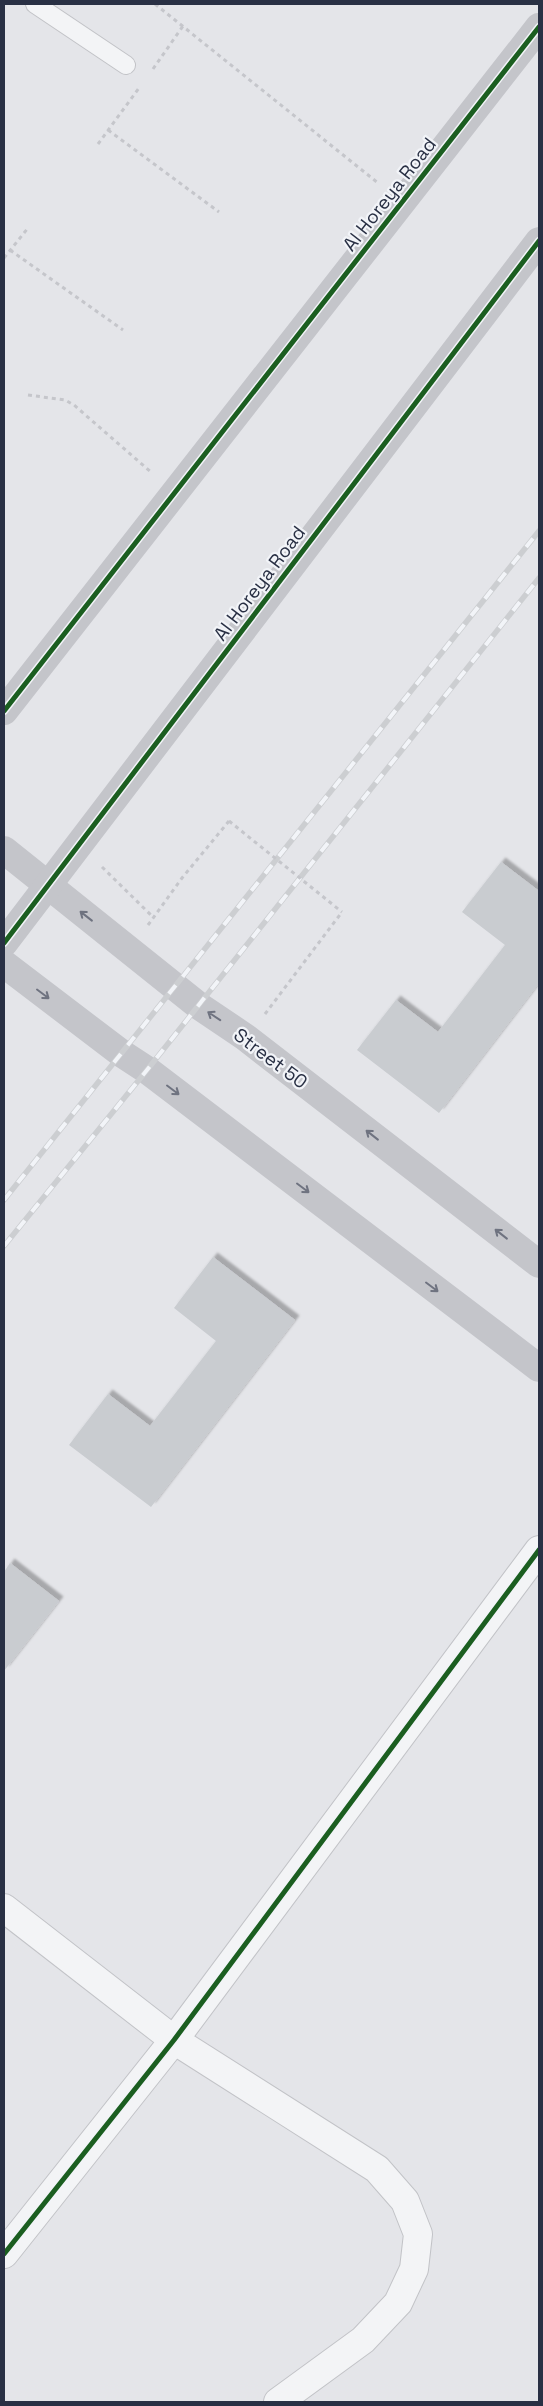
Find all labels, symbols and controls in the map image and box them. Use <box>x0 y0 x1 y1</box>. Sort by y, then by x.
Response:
street label: Al Horeya Road <box>337 132 442 256</box>
street label: Al Horeya Road <box>208 521 311 646</box>
one-way arrow <box>80 910 93 921</box>
one-way arrow <box>36 988 49 999</box>
one-way arrow <box>207 1011 221 1021</box>
street label: Street 50 <box>229 1022 313 1094</box>
one-way arrow <box>167 1084 180 1095</box>
one-way arrow <box>365 1130 379 1140</box>
one-way arrow <box>296 1183 309 1194</box>
one-way arrow <box>494 1229 508 1239</box>
one-way arrow <box>425 1282 439 1292</box>

